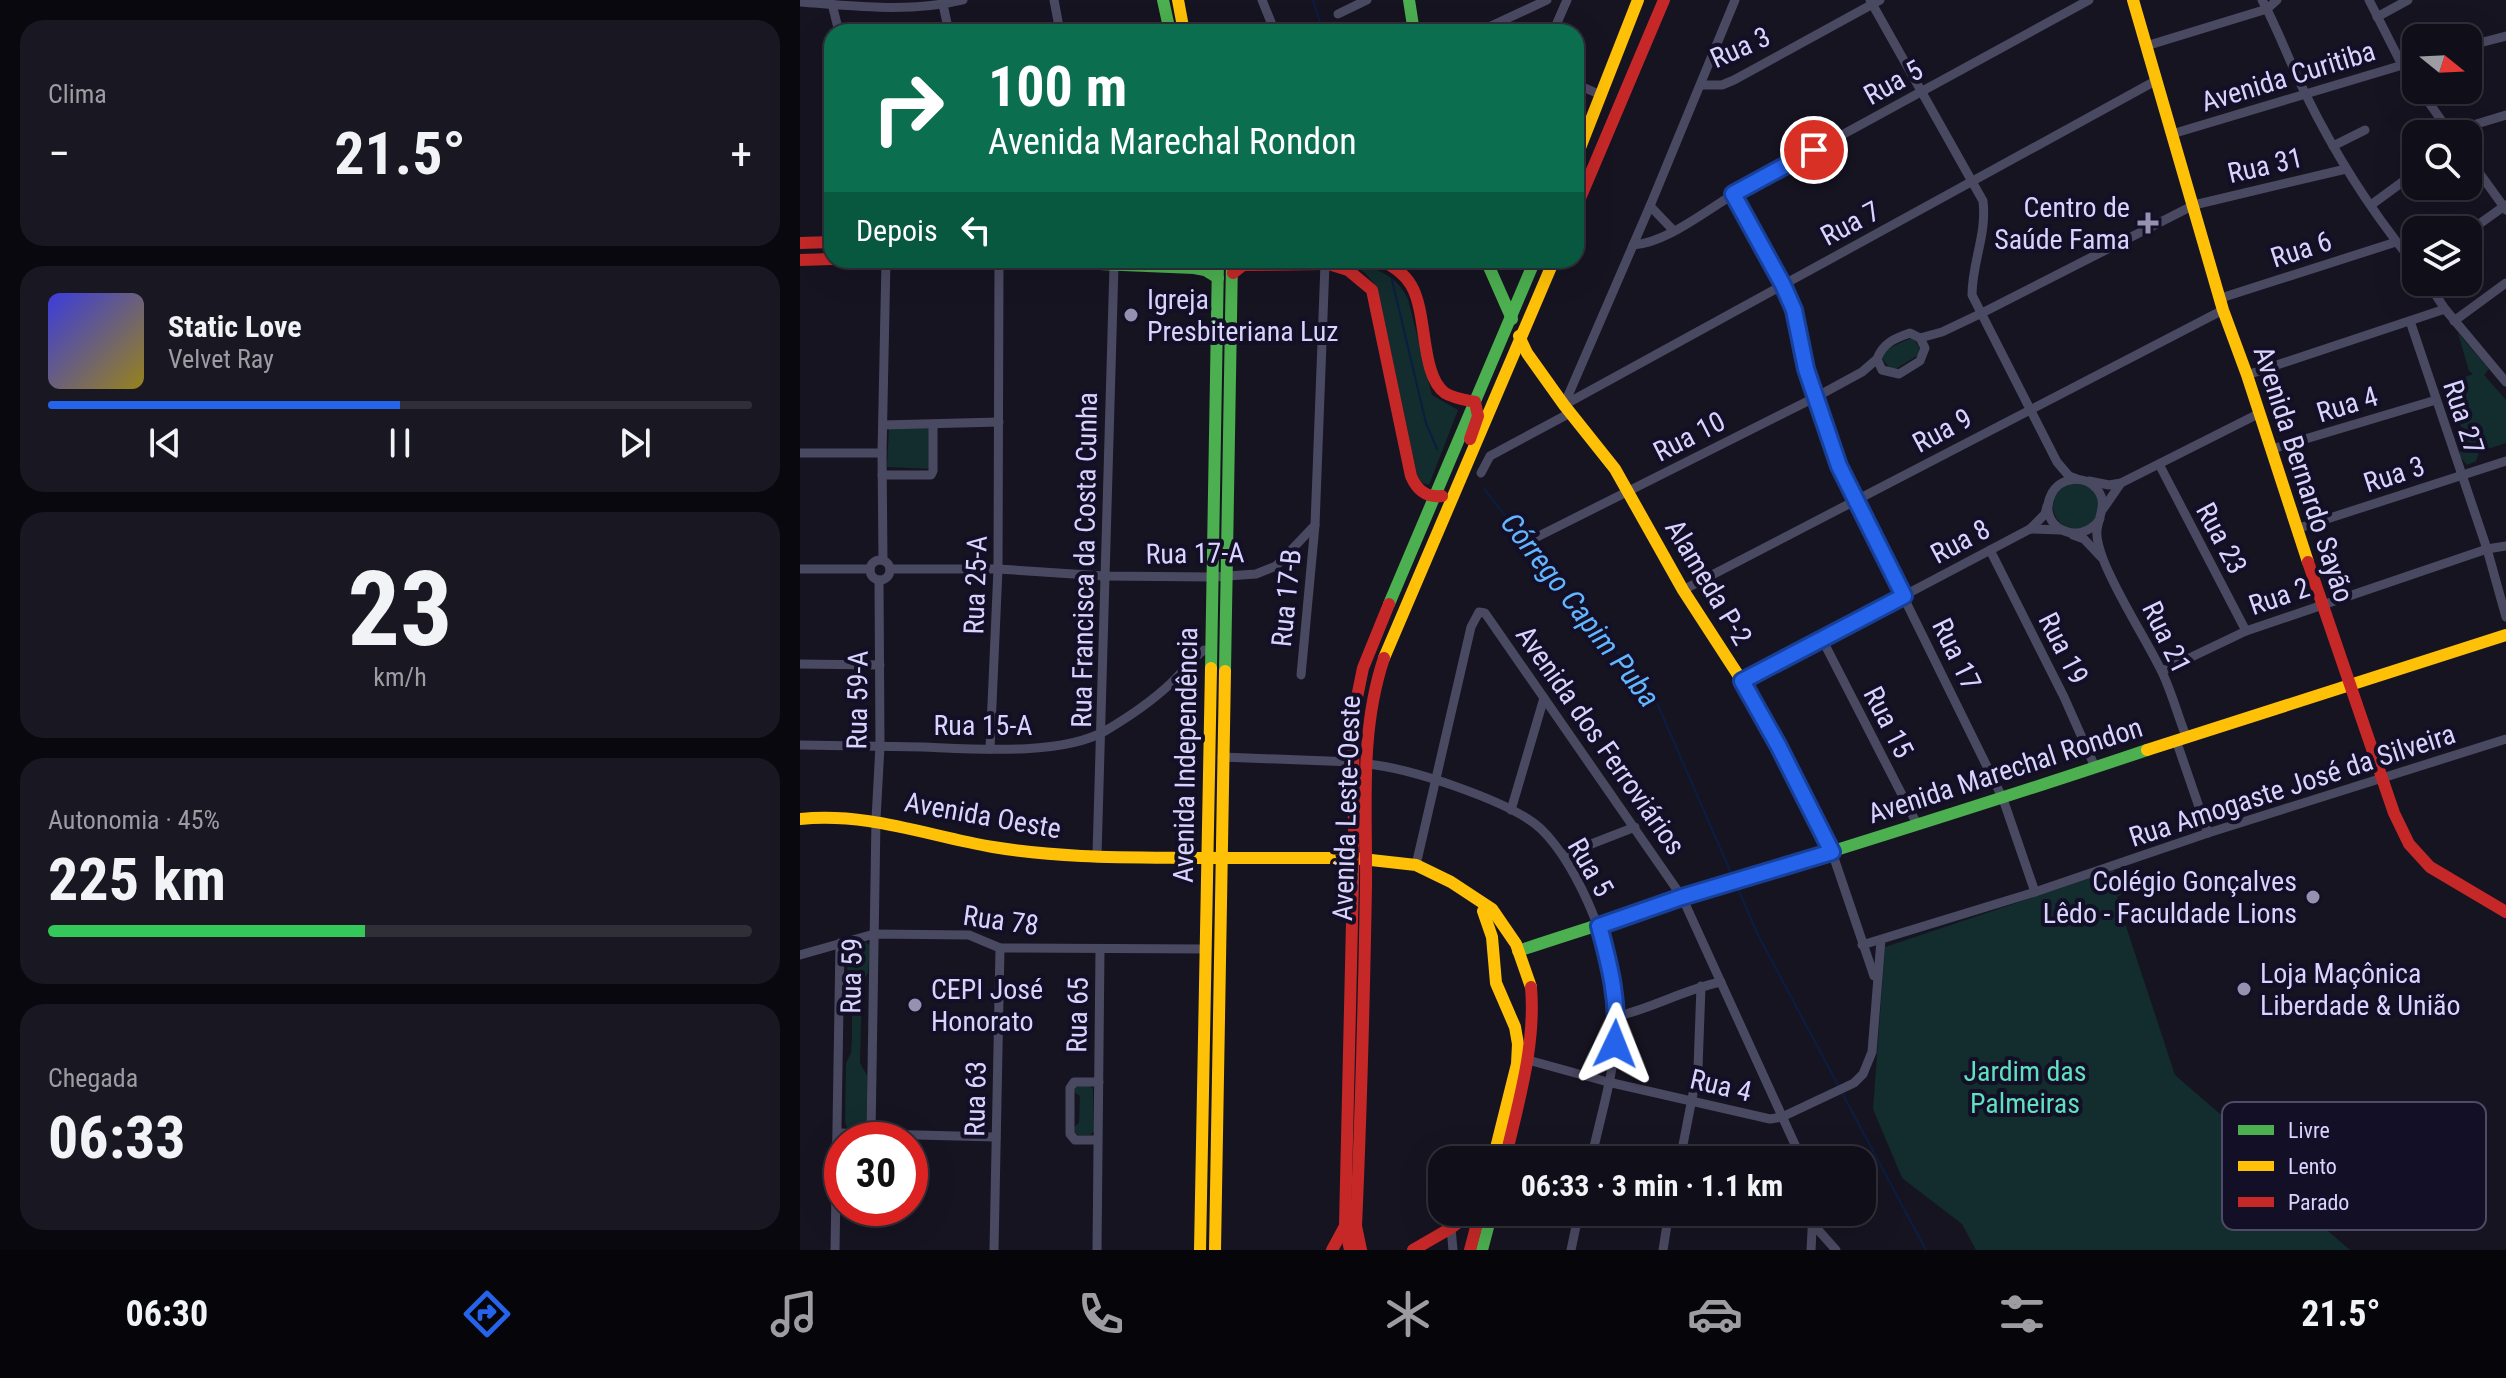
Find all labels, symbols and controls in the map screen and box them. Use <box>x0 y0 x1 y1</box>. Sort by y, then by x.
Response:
street label: Rua 3 <box>1705 20 1775 75</box>
north arrow <box>2402 24 2482 104</box>
map controls <box>2402 24 2482 296</box>
street label: Avenida Curitiba <box>2197 34 2379 119</box>
street label: Rua 5 <box>1858 53 1928 112</box>
text: 100 m <box>988 54 1127 120</box>
icon: right <box>856 56 960 160</box>
text: Clima <box>48 79 107 109</box>
pin <box>1780 116 1848 184</box>
text: 21.5° <box>334 118 466 189</box>
button: search <box>2402 120 2482 200</box>
text: Avenida Marechal Rondon <box>988 121 1357 163</box>
text: − <box>48 128 70 180</box>
text: + <box>730 128 752 180</box>
icon: arrive <box>1792 128 1836 172</box>
street label: Rua 31 <box>2224 141 2306 190</box>
place label: Centro de Saúde Fama <box>1994 191 2130 256</box>
street label: Rua 7 <box>1815 194 1885 253</box>
icon: left <box>954 208 998 252</box>
marker: Centro de Saúde Fama <box>2137 212 2159 234</box>
text: Depois <box>856 213 938 248</box>
button: layers <box>2402 216 2482 296</box>
street label: Rua 6 <box>2267 224 2336 275</box>
place label: Igreja Presbiteriana Luz <box>1147 283 1339 348</box>
marker: Igreja Presbiteriana Luz <box>1122 306 1140 324</box>
text: Static Love <box>168 309 302 344</box>
street label: Avenida Bernardo Sayão <box>2247 342 2361 606</box>
text: Velvet Ray <box>168 344 274 374</box>
street label: Rua 27 <box>2436 376 2491 458</box>
street label: Rua 4 <box>2313 380 2382 429</box>
street label: Rua Francisca da Costa Cunha <box>1065 392 1104 728</box>
street label: Rua 9 <box>1907 401 1977 460</box>
street label: Rua 10 <box>1648 405 1731 468</box>
icon: previous <box>143 421 187 465</box>
icon: pause <box>378 421 422 465</box>
icon: next <box>613 421 657 465</box>
street label: Rua 3 <box>2360 449 2429 500</box>
street label: Rua 23 <box>2189 497 2254 579</box>
water label: Córrego Capim Puba <box>1494 506 1667 714</box>
street label: Rua 8 <box>1925 512 1995 571</box>
street label: Alameda P-2 <box>1658 514 1759 651</box>
street label: Rua 25-A <box>957 535 994 635</box>
street label: Rua 17-A <box>1145 536 1245 571</box>
street label: Rua 17-B <box>1265 548 1308 649</box>
text: 23 <box>347 549 453 670</box>
street label: Rua 2 <box>2244 571 2314 622</box>
street label: Rua 21 <box>2135 596 2198 679</box>
street label: Rua 19 <box>2032 607 2095 690</box>
street label: Rua 17 <box>1925 613 1988 696</box>
street label: Avenida dos Ferroviários <box>1509 620 1692 861</box>
street label: Avenida Independência <box>1167 627 1204 883</box>
street label: Rua 59-A <box>840 650 875 750</box>
text: km/h <box>373 662 427 692</box>
street label: Rua 15 <box>1857 681 1920 764</box>
street label: Avenida Leste-Oeste <box>1326 695 1367 921</box>
street label: Rua 15-A <box>934 709 1032 742</box>
street label: Avenida Marechal Rondon <box>1864 710 2147 830</box>
street label: Rua Amogaste José da Silveira <box>2125 717 2459 854</box>
street label: Avenida Oeste <box>902 786 1064 845</box>
text: Autonomia · 45% <box>48 805 220 835</box>
street label: Rua 5 <box>1561 832 1620 902</box>
text: 225 km <box>48 844 226 915</box>
place label: Colégio Gonçalves Lêdo - Faculdade Lions <box>2043 865 2297 930</box>
marker: Colégio Gonçalves Lêdo - Faculdade Lions <box>2304 888 2322 906</box>
street label: Rua 78 <box>961 899 1041 942</box>
street label: Rua 59 <box>834 938 869 1014</box>
place label: Loja Maçônica Liberdade & União <box>2260 957 2461 1022</box>
place label: CEPI José Honorato <box>931 973 1043 1038</box>
street label: Rua 65 <box>1060 977 1095 1053</box>
marker: Loja Maçônica Liberdade & União <box>2235 980 2253 998</box>
marker: CEPI José Honorato <box>906 996 924 1014</box>
position arrow <box>1573 1002 1657 1086</box>
park label: Jardim das Palmeiras <box>1963 1055 2087 1120</box>
street label: Rua 63 <box>958 1061 993 1137</box>
street label: Rua 4 <box>1687 1062 1755 1109</box>
text: Chegada <box>48 1063 138 1093</box>
text: 06:33 <box>48 1102 186 1173</box>
legend <box>2222 1102 2486 1230</box>
text: Livre <box>2288 1118 2330 1143</box>
speed limit sign: 30 <box>824 1122 928 1226</box>
text: Lento <box>2288 1154 2337 1179</box>
text: 06:33 · 3 min · 1.1 km <box>1521 1168 1783 1203</box>
text: Parado <box>2288 1190 2349 1215</box>
icon: directions <box>459 1286 515 1342</box>
icon: music <box>766 1286 822 1342</box>
icon: phone <box>1073 1286 1129 1342</box>
icon: climate <box>1380 1286 1436 1342</box>
icon: car <box>1687 1286 1743 1342</box>
icon: filters <box>1994 1286 2050 1342</box>
text: 06:30 <box>126 1293 208 1335</box>
text: 21.5° <box>2301 1293 2380 1335</box>

